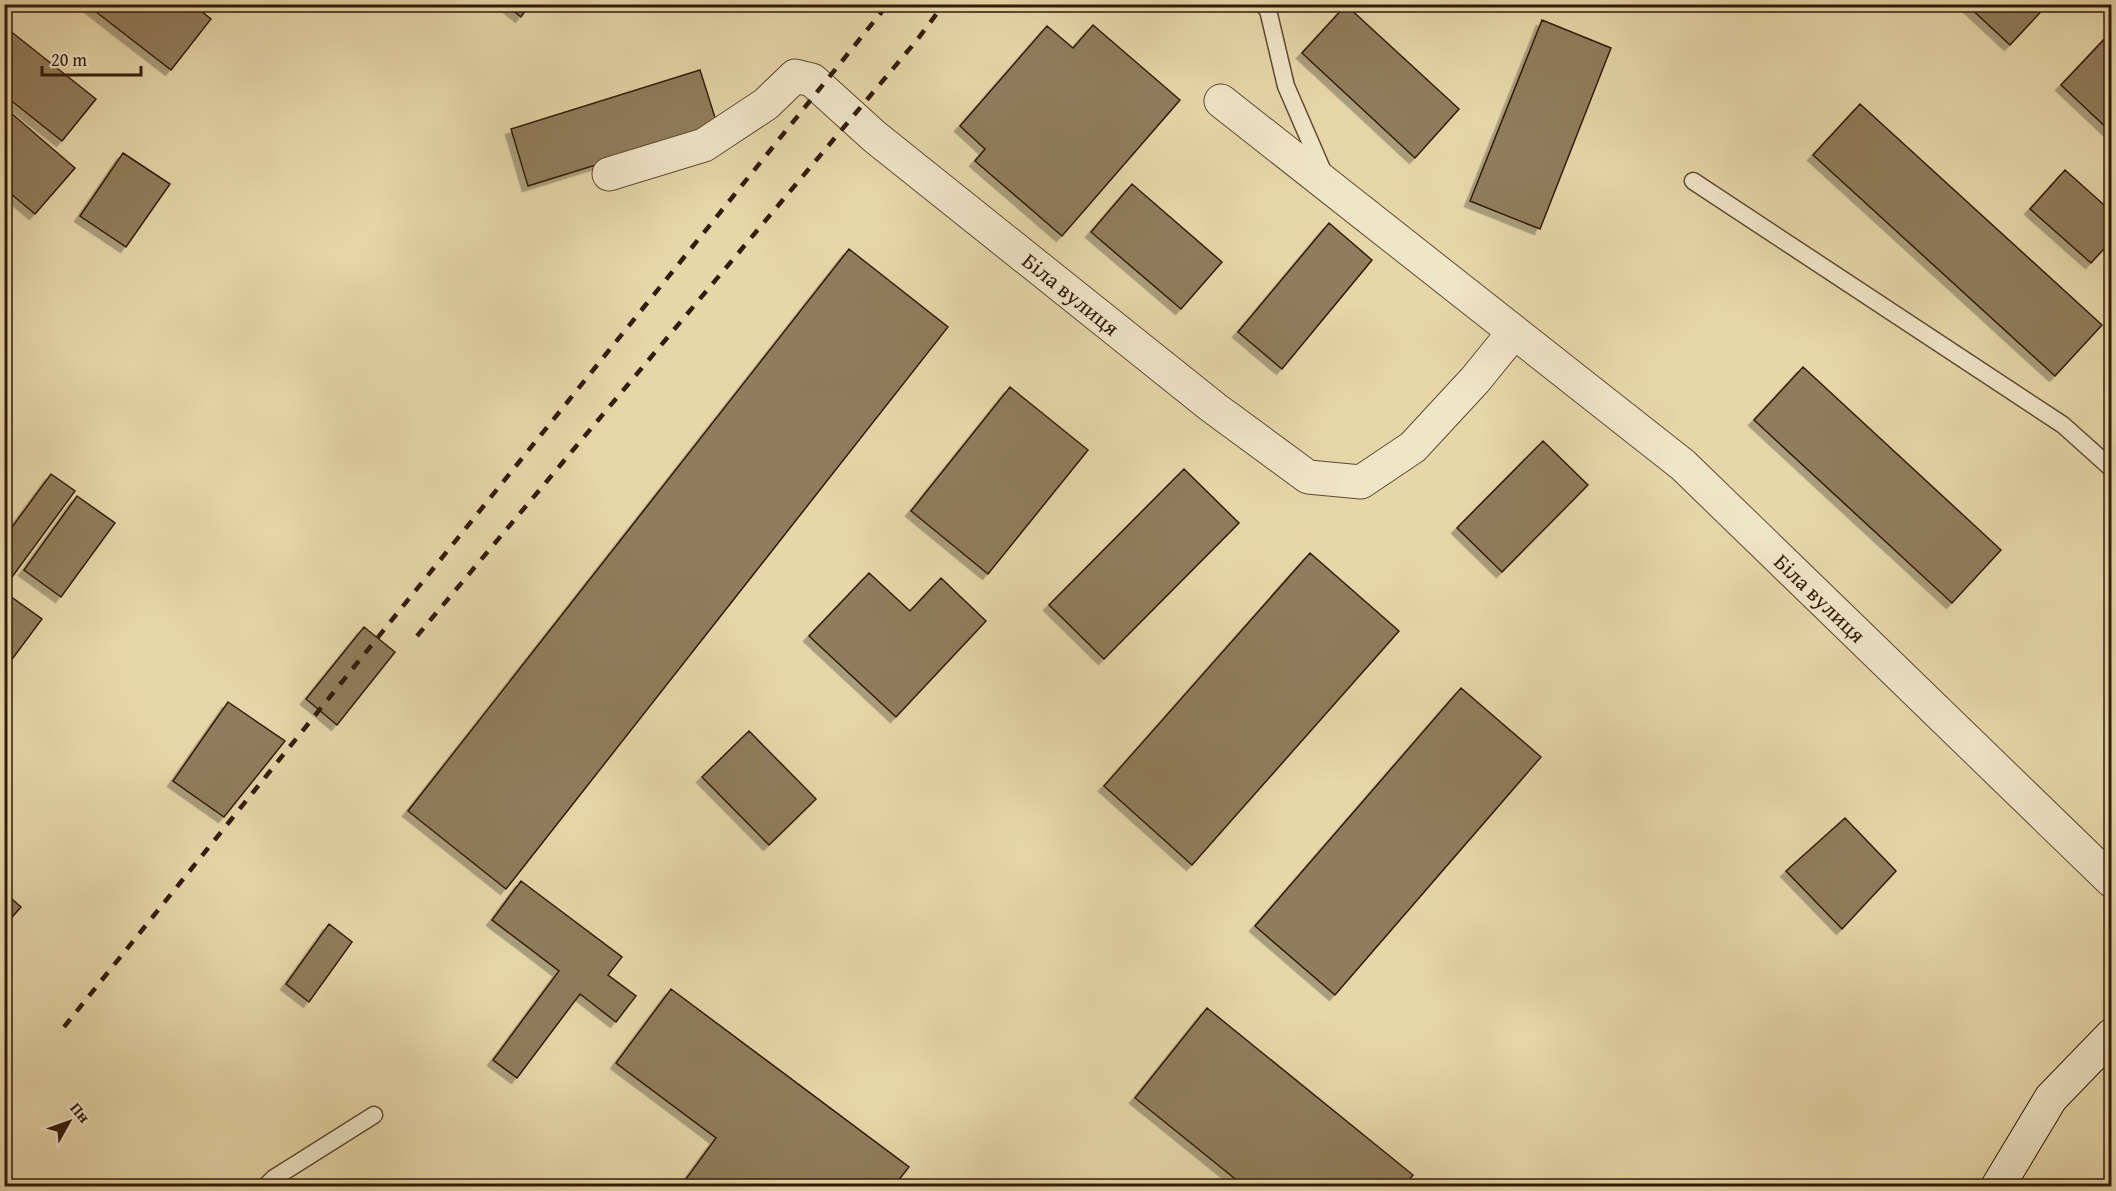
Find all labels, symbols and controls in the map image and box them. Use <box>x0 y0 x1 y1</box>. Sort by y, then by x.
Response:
scale bar <box>42 39 141 77</box>
text: 20 m <box>51 46 87 73</box>
street label: Біла вулиця <box>1016 245 1126 343</box>
street label: Біла вулиця <box>1767 546 1873 650</box>
north arrow <box>39 1092 99 1152</box>
text: Пн <box>65 1097 96 1128</box>

